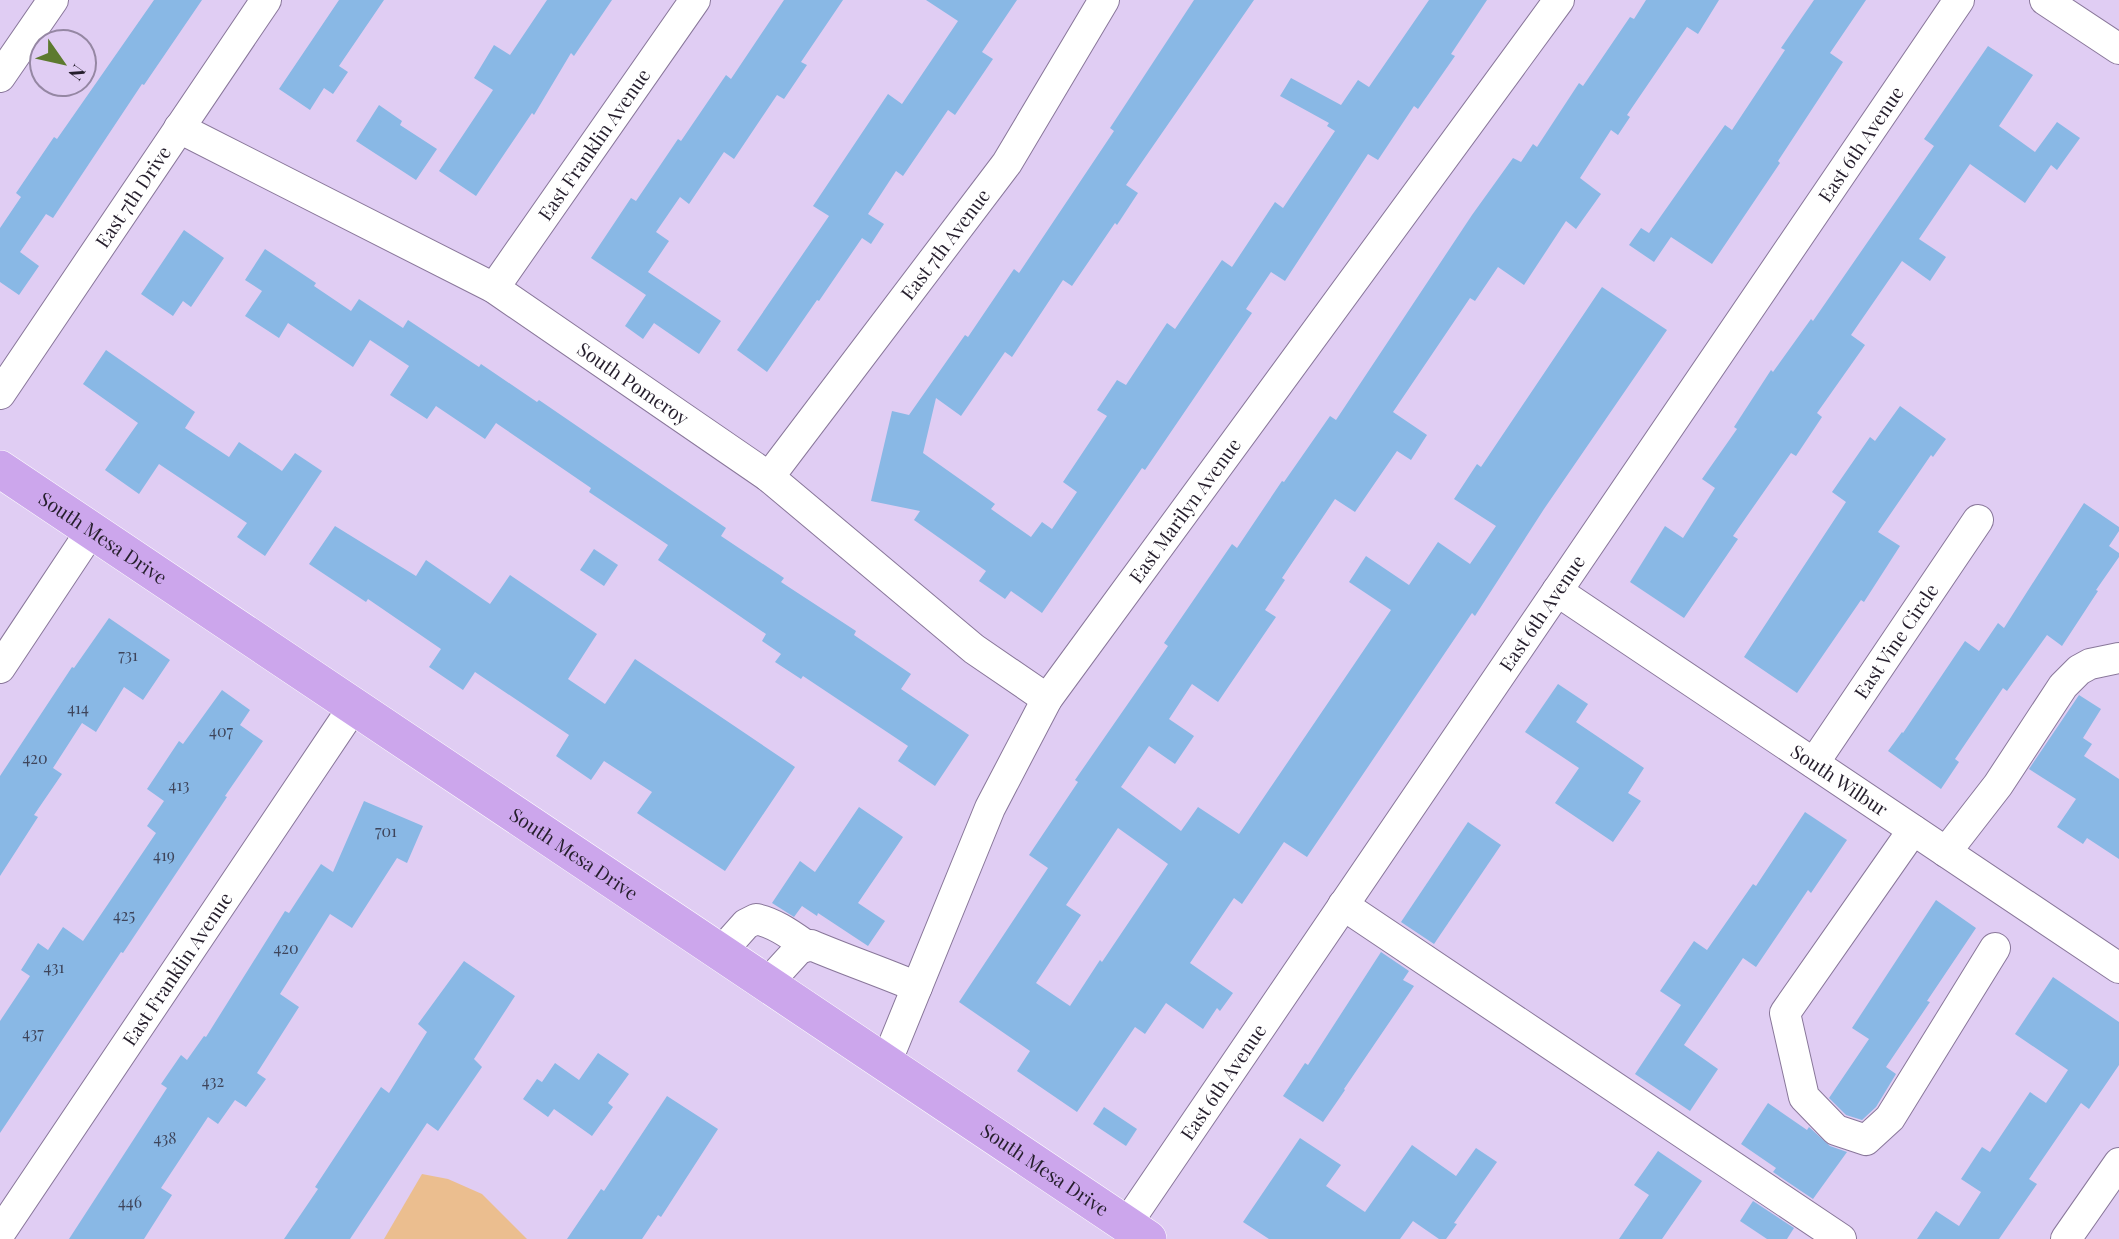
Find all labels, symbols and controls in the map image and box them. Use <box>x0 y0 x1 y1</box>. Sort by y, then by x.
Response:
north arrow <box>28 28 98 98</box>
text: N <box>63 60 93 86</box>
street label: East Franklin Avenue <box>531 63 655 225</box>
street label: East 6th Avenue <box>1811 80 1909 207</box>
street label: East 7th Drive <box>89 140 176 252</box>
street label: East 7th Avenue <box>894 183 995 305</box>
street label: South Pomeroy <box>573 335 695 431</box>
street label: East Marilyn Avenue <box>1122 432 1246 588</box>
street label: South Mesa Drive <box>34 485 173 590</box>
street label: East 6th Avenue <box>1492 549 1590 676</box>
street label: East Vine Circle <box>1847 578 1944 703</box>
house number: 731 <box>118 644 138 665</box>
house number: 414 <box>67 697 89 718</box>
house number: 407 <box>209 720 233 741</box>
street label: South Wilbur <box>1786 738 1894 822</box>
house number: 420 <box>22 747 48 768</box>
house number: 413 <box>169 774 189 795</box>
street label: South Mesa Drive <box>505 801 644 905</box>
house number: 701 <box>375 820 397 841</box>
house number: 419 <box>153 844 175 865</box>
street label: East Franklin Avenue <box>116 887 237 1050</box>
house number: 425 <box>113 904 135 925</box>
house number: 420 <box>273 937 299 958</box>
house number: 431 <box>44 956 64 977</box>
street label: East 6th Avenue <box>1174 1018 1271 1145</box>
house number: 437 <box>22 1022 44 1043</box>
house number: 432 <box>202 1070 224 1091</box>
street label: South Mesa Drive <box>976 1117 1115 1221</box>
house number: 438 <box>153 1127 177 1148</box>
house number: 446 <box>118 1191 142 1212</box>

